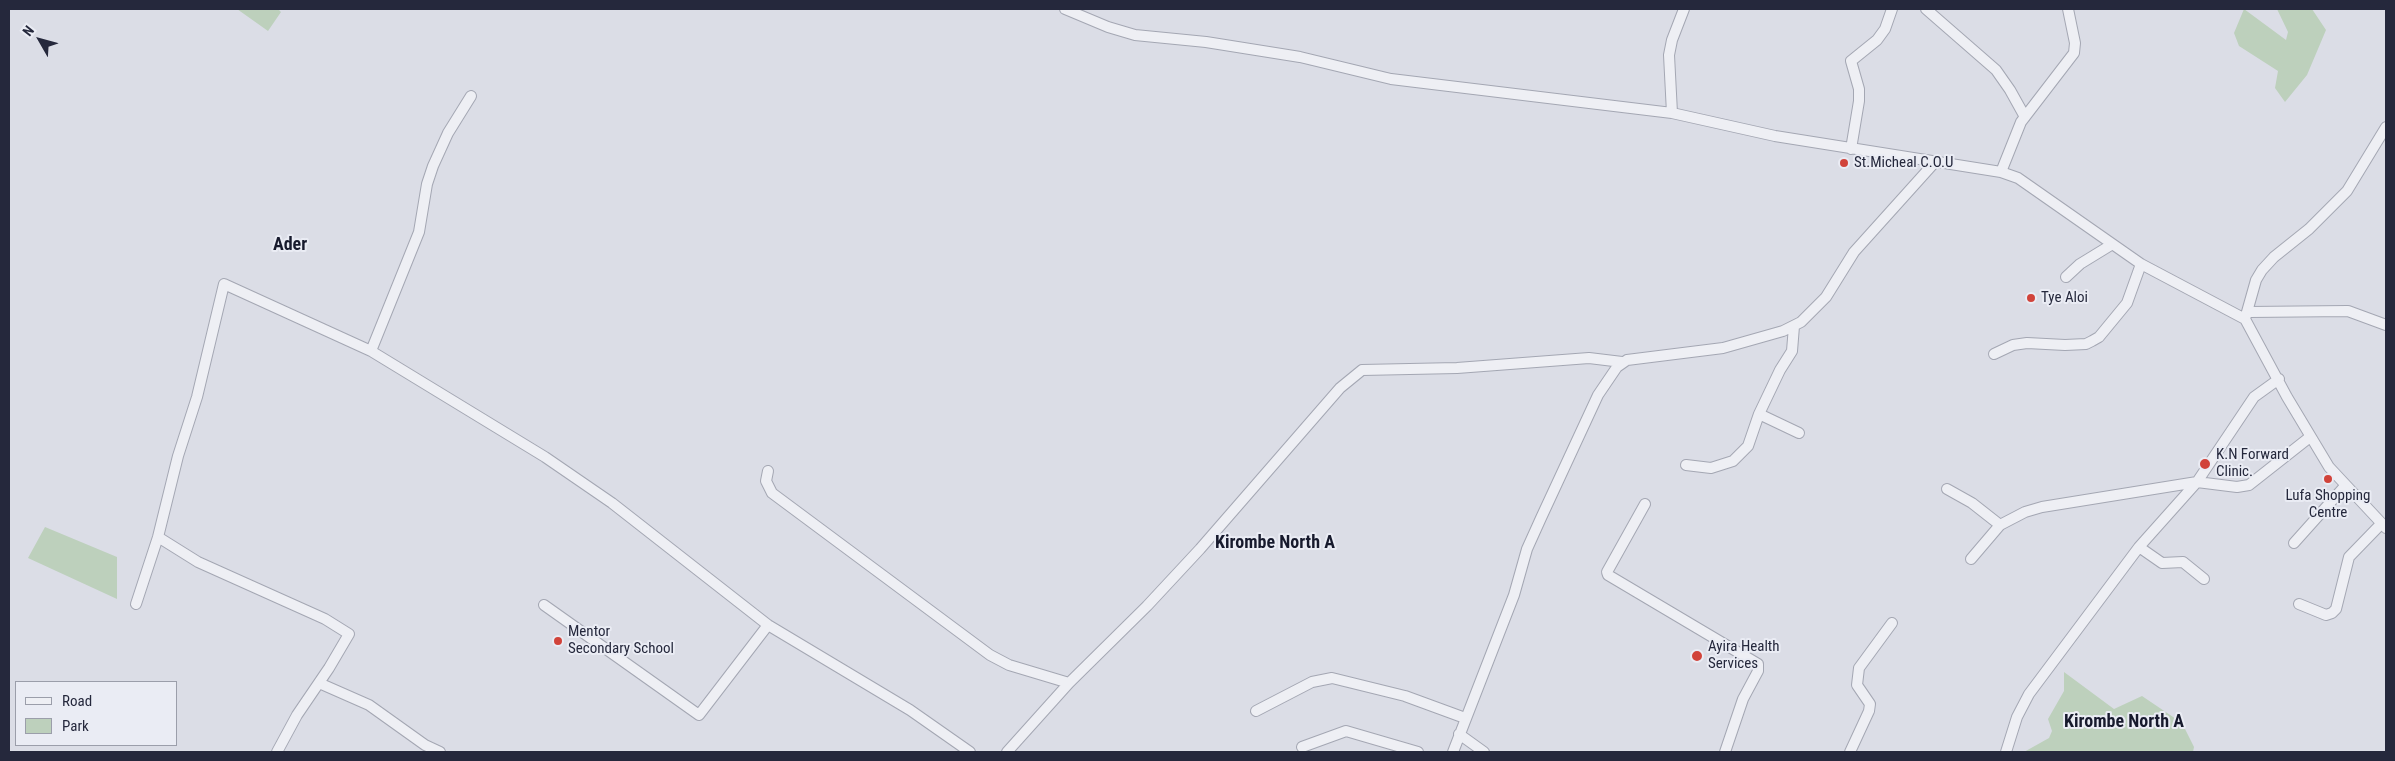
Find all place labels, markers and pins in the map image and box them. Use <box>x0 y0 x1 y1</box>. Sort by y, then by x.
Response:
place label: St.Micheal C.O.U <box>1854 154 1953 172</box>
marker: St.Micheal C.O.U <box>1838 157 1850 169</box>
place label: Tye Aloi <box>2041 289 2088 307</box>
marker: Tye Aloi <box>2025 292 2037 304</box>
place label: K.N Forward Clinic. <box>2216 446 2289 481</box>
marker: K.N Forward Clinic. <box>2198 457 2212 471</box>
marker: Lufa Shopping Centre <box>2322 473 2334 485</box>
place label: Lufa Shopping Centre <box>2286 487 2370 522</box>
place label: Mentor Secondary School <box>568 623 674 658</box>
marker: Mentor Secondary School <box>552 635 564 647</box>
place label: Ayira Health Services <box>1708 638 1780 673</box>
marker: Ayira Health Services <box>1690 649 1704 663</box>

